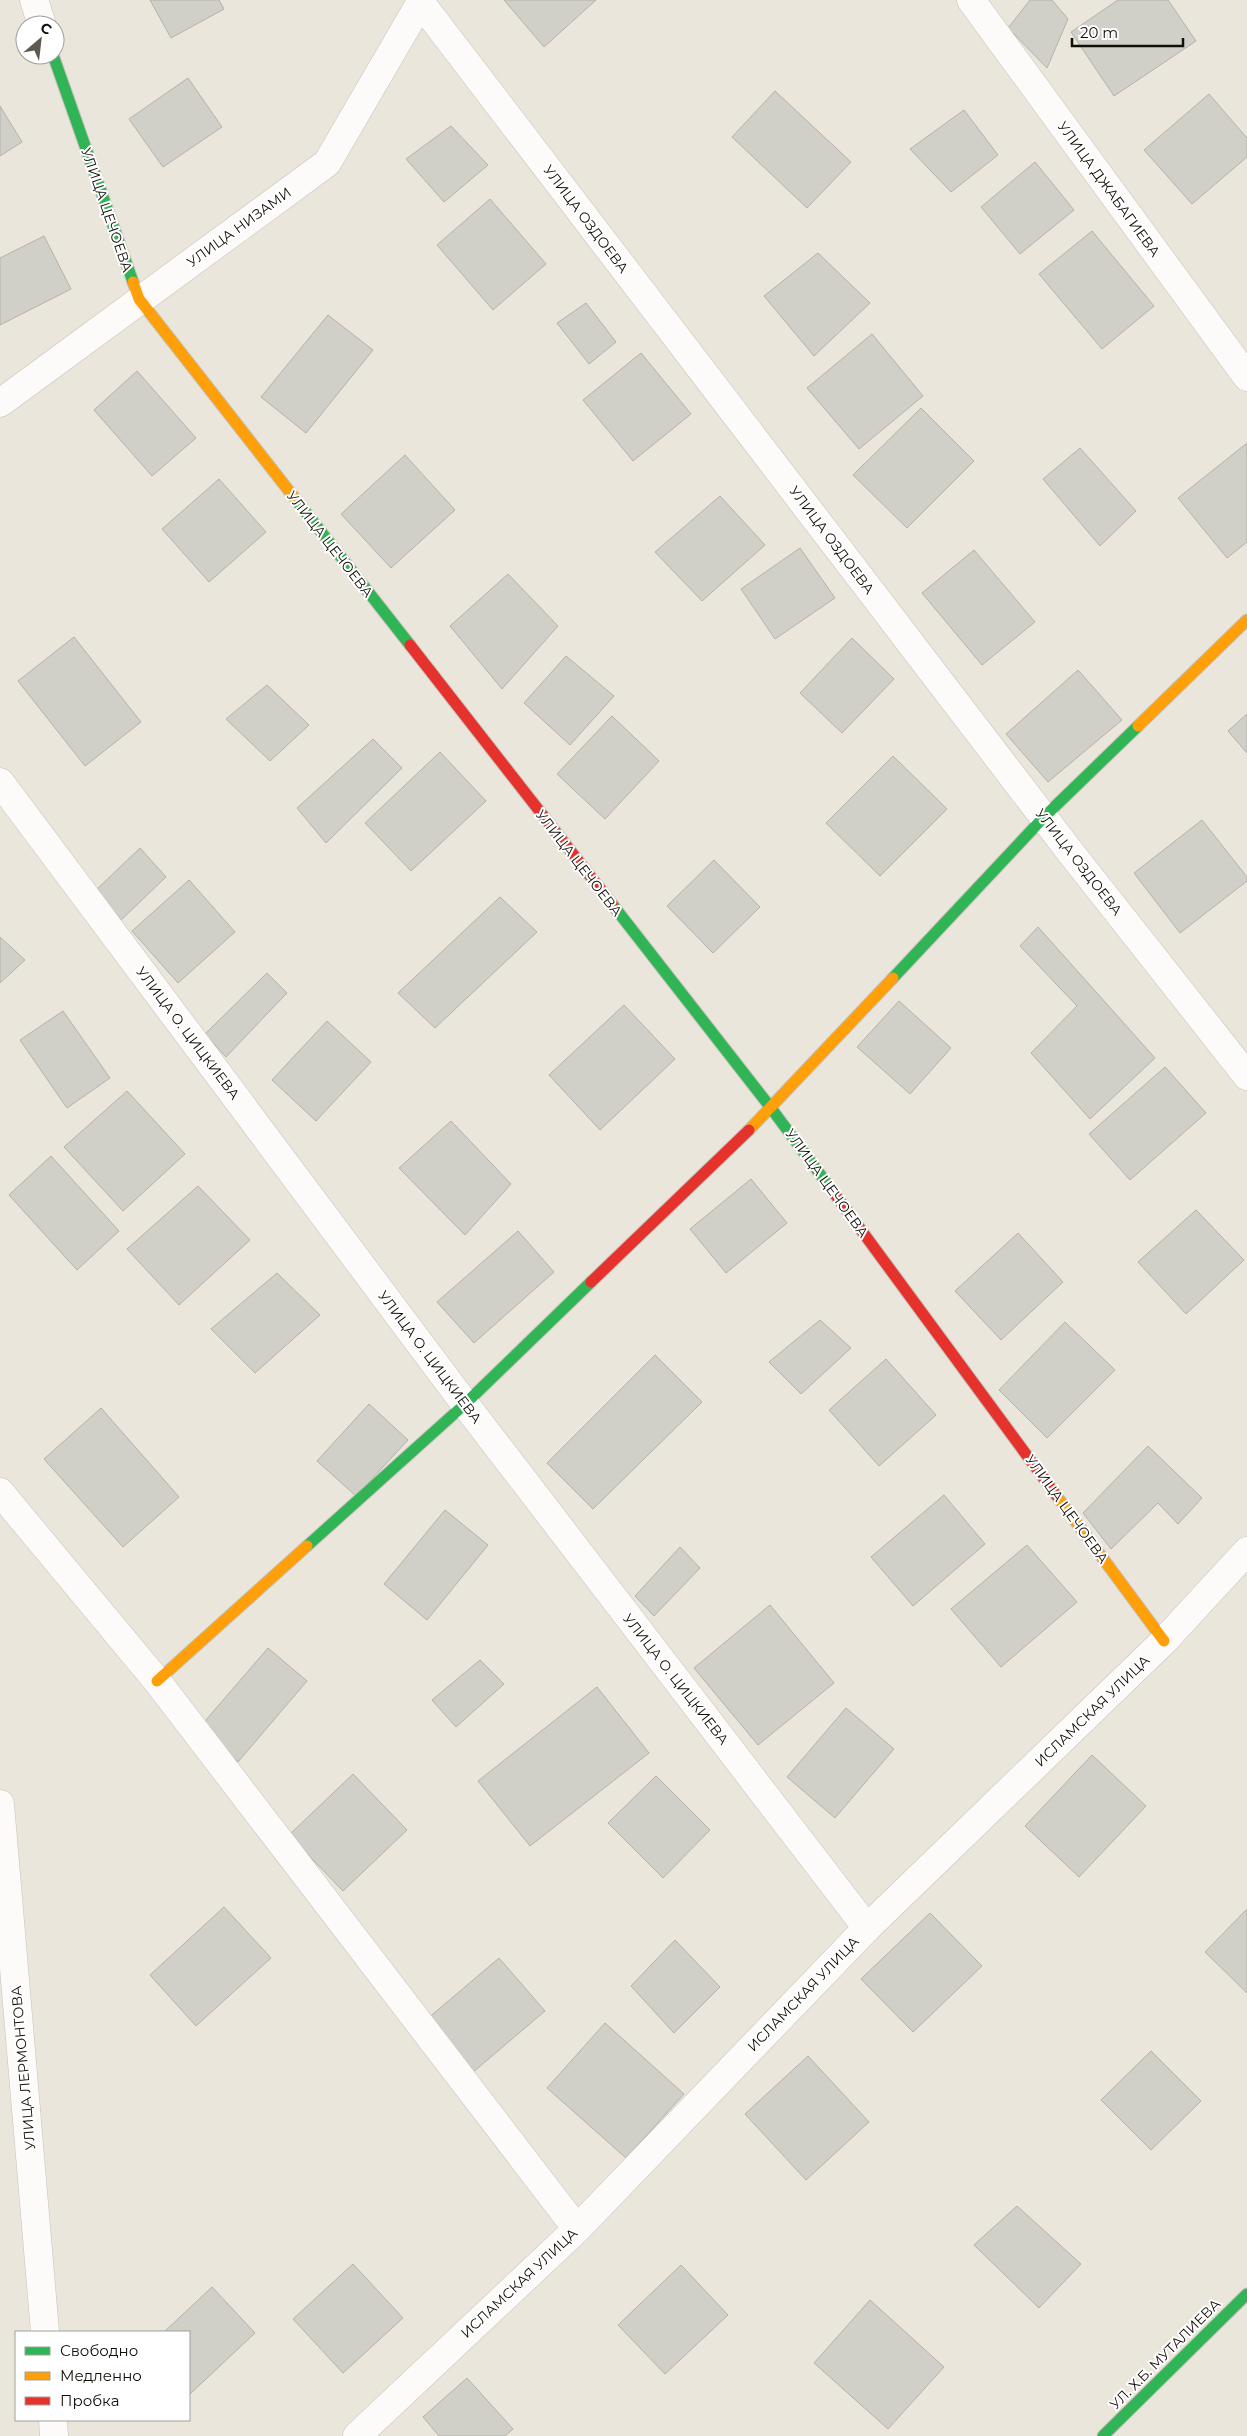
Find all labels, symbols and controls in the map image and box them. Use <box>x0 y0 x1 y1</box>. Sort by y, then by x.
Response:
north arrow <box>15 15 65 65</box>
scale bar <box>1072 15 1183 47</box>
text: С <box>37 18 55 39</box>
text: 20 m <box>1080 23 1118 42</box>
street label: УЛИЦА ДЖАБАГИЕВА <box>1054 118 1164 261</box>
street label: УЛИЦА ЦЕЧОЕВА <box>77 146 137 275</box>
street label: УЛИЦА ОЗДОЕВА <box>539 161 633 277</box>
street label: УЛИЦА НИЗАМИ <box>183 183 295 271</box>
street label: УЛИЦА ОЗДОЕВА <box>785 482 879 598</box>
street label: УЛИЦА ЦЕЧОЕВА <box>283 487 378 601</box>
street label: УЛИЦА ОЗДОЕВА <box>1032 805 1127 919</box>
street label: УЛИЦА ЦЕЧОЕВА <box>532 806 627 920</box>
street label: УЛИЦА О. ЦИЦКИЕВА <box>132 963 244 1103</box>
street label: УЛИЦА ЦЕЧОЕВА <box>781 1125 873 1241</box>
street label: УЛИЦА О. ЦИЦКИЕВА <box>374 1287 486 1427</box>
street label: УЛИЦА ЦЕЧОЕВА <box>1021 1451 1113 1567</box>
street label: УЛИЦА О. ЦИЦКИЕВА <box>619 1610 733 1749</box>
street label: ИСЛАМСКАЯ УЛИЦА <box>1031 1651 1154 1771</box>
street label: ИСЛАМСКАЯ УЛИЦА <box>743 1932 863 2055</box>
street label: УЛИЦА ЛЕРМОНТОВА <box>7 1984 39 2151</box>
street label: ИСЛАМСКАЯ УЛИЦА <box>457 2224 582 2342</box>
street label: УЛ. Х.Б. МУТАЛИЕВА <box>1106 2295 1224 2413</box>
legend <box>15 2331 190 2421</box>
text: Свободно <box>60 2341 138 2360</box>
text: Медленно <box>60 2366 142 2385</box>
text: Пробка <box>60 2391 119 2410</box>

